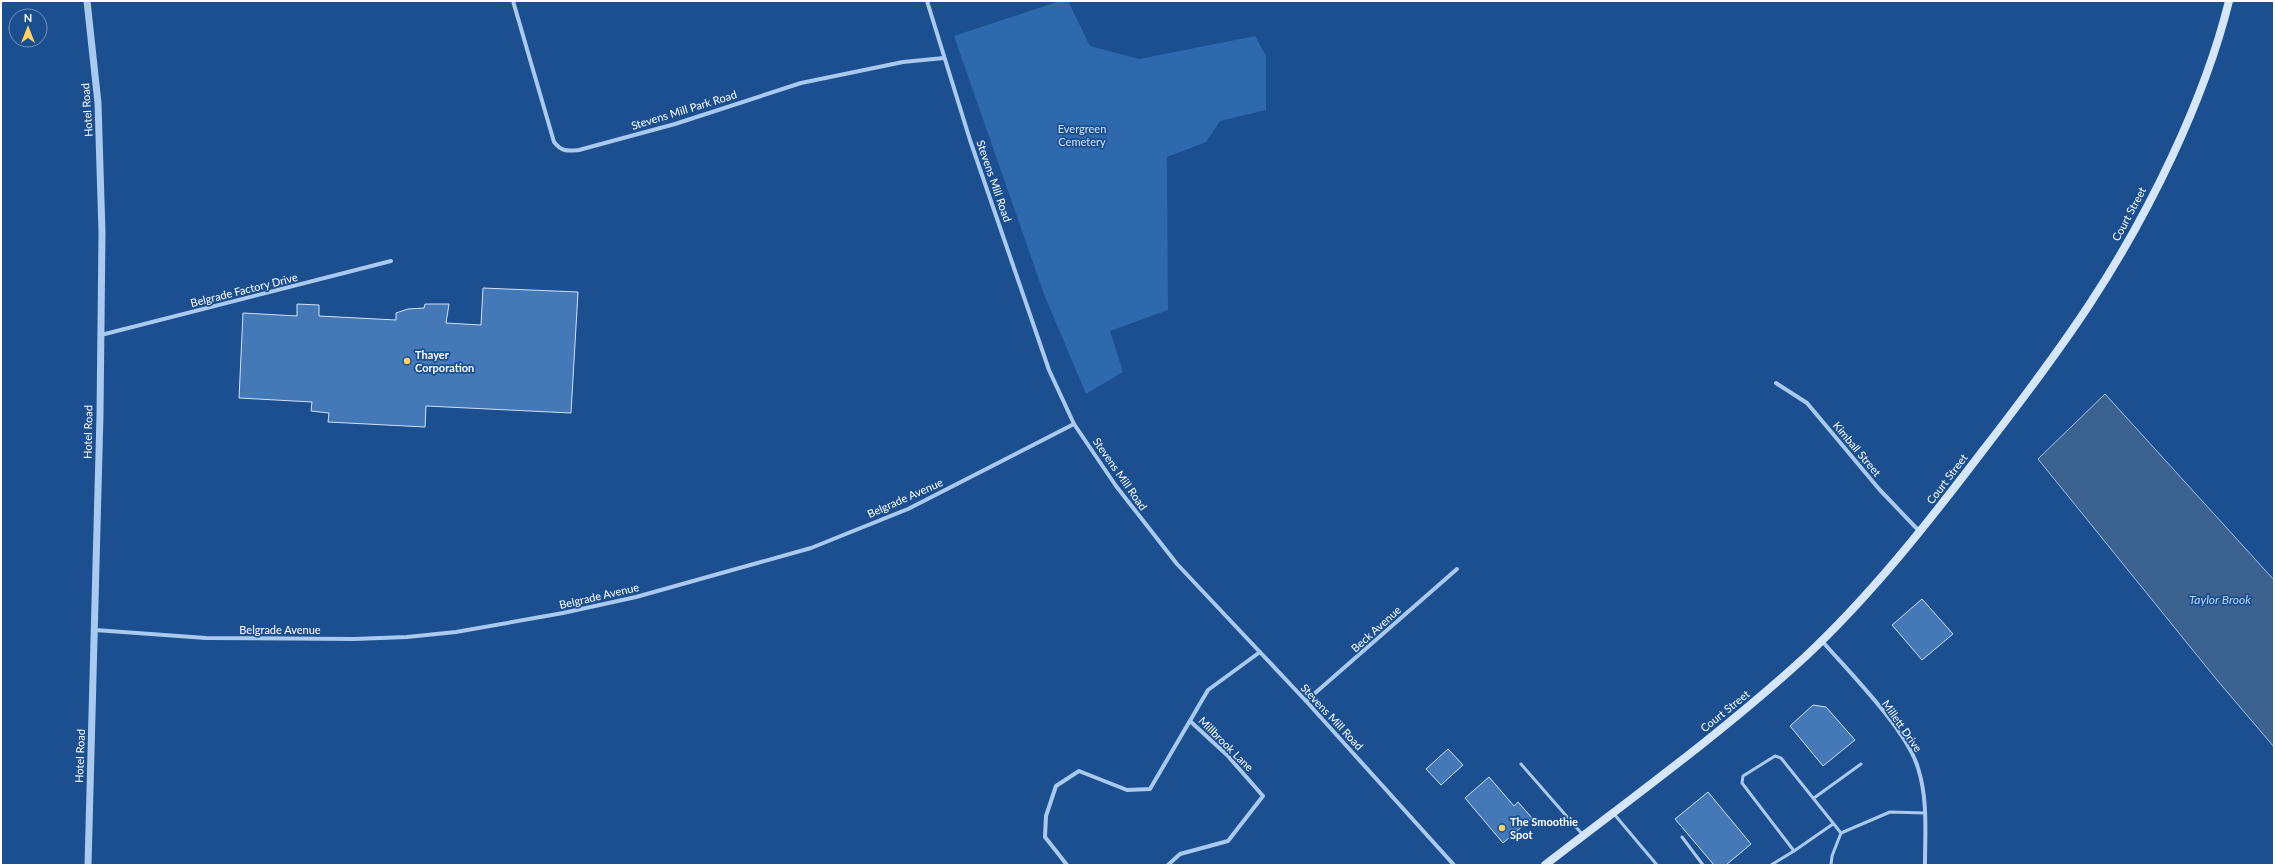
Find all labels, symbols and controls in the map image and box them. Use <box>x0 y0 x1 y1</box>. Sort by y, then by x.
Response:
north arrow <box>8 8 48 48</box>
text: N <box>24 11 32 24</box>
street label: Hotel Road <box>78 83 95 137</box>
street label: Stevens Mill Park Road <box>629 87 738 132</box>
park label: Evergreen Cemetery <box>1058 122 1106 148</box>
street label: Stevens Mill Road <box>974 138 1015 223</box>
street label: Court Street <box>2109 184 2148 243</box>
street label: Belgrade Factory Drive <box>189 270 299 309</box>
place label: Thayer Corporation <box>415 348 474 374</box>
marker: Thayer Corporation <box>402 356 412 366</box>
street label: Hotel Road <box>81 405 94 459</box>
street label: Kimball Street <box>1831 419 1884 479</box>
street label: Stevens Mill Road <box>1091 435 1150 512</box>
street label: Court Street <box>1924 451 1970 506</box>
street label: Belgrade Avenue <box>865 475 945 520</box>
street label: Belgrade Avenue <box>558 580 640 611</box>
water label: Taylor Brook <box>2189 592 2251 607</box>
street label: Beck Avenue <box>1348 603 1403 654</box>
street label: Belgrade Avenue <box>239 623 321 636</box>
street label: Stevens Mill Road <box>1298 681 1366 752</box>
street label: Court Street <box>1698 687 1752 734</box>
street label: Millett Drive <box>1880 697 1925 754</box>
street label: Millbrook Lane <box>1196 714 1256 774</box>
street label: Hotel Road <box>72 729 87 783</box>
place label: The Smoothie Spot <box>1510 815 1578 841</box>
marker: The Smoothie Spot <box>1497 823 1507 833</box>

